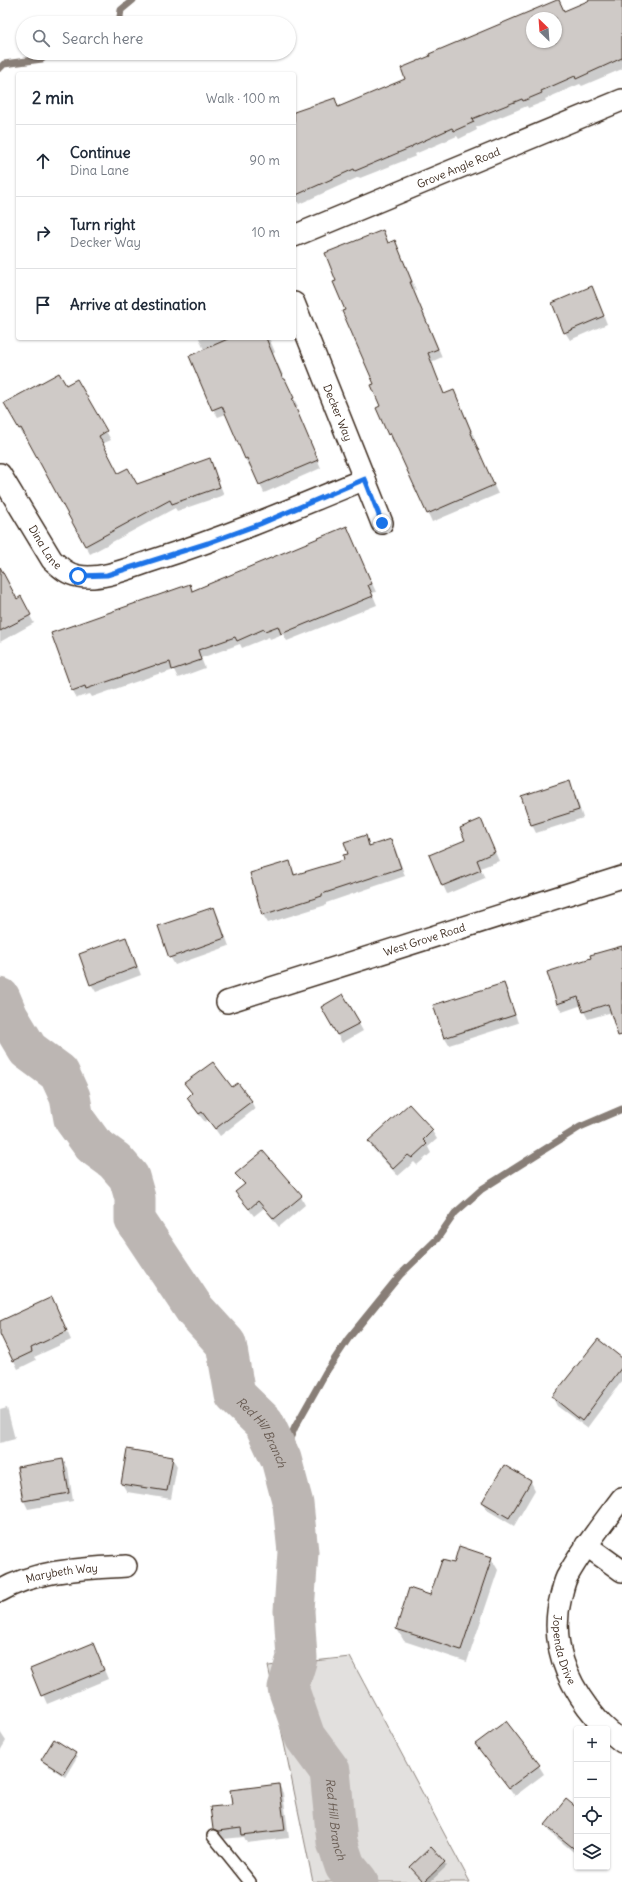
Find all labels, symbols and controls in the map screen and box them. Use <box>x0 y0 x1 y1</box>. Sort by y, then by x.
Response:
north arrow <box>526 12 562 48</box>
search box <box>16 16 296 60</box>
icon: search <box>30 27 52 49</box>
text: Search here <box>62 29 143 48</box>
text: 2 min <box>32 87 74 109</box>
text: Walk · 100 m <box>206 90 280 107</box>
text: Continue <box>70 143 131 162</box>
street label: Grove Angle Road <box>415 144 503 191</box>
icon: ahead <box>32 150 54 172</box>
text: 90 m <box>249 152 280 169</box>
text: Dina Lane <box>70 162 129 179</box>
text: Turn right <box>70 215 135 234</box>
icon: right <box>32 222 54 244</box>
text: 10 m <box>252 224 280 241</box>
text: Decker Way <box>70 234 141 251</box>
icon: arrive <box>32 294 54 316</box>
text: Arrive at destination <box>70 295 206 314</box>
street label: Decker Way <box>320 382 355 443</box>
route end <box>373 514 391 532</box>
street label: Dina Lane <box>26 523 65 572</box>
route start <box>69 567 87 585</box>
street label: West Grove Road <box>382 920 468 959</box>
water label: Red Hill Branch <box>234 1393 291 1470</box>
street label: Marybeth Way <box>24 1561 98 1586</box>
street label: Jopenda Drive <box>550 1614 579 1687</box>
map controls <box>574 1726 610 1870</box>
button: + <box>574 1726 610 1762</box>
button: − <box>574 1762 610 1798</box>
water label: Red Hill Branch <box>323 1777 350 1863</box>
button: locate <box>574 1798 610 1834</box>
button: layers <box>574 1834 610 1870</box>

